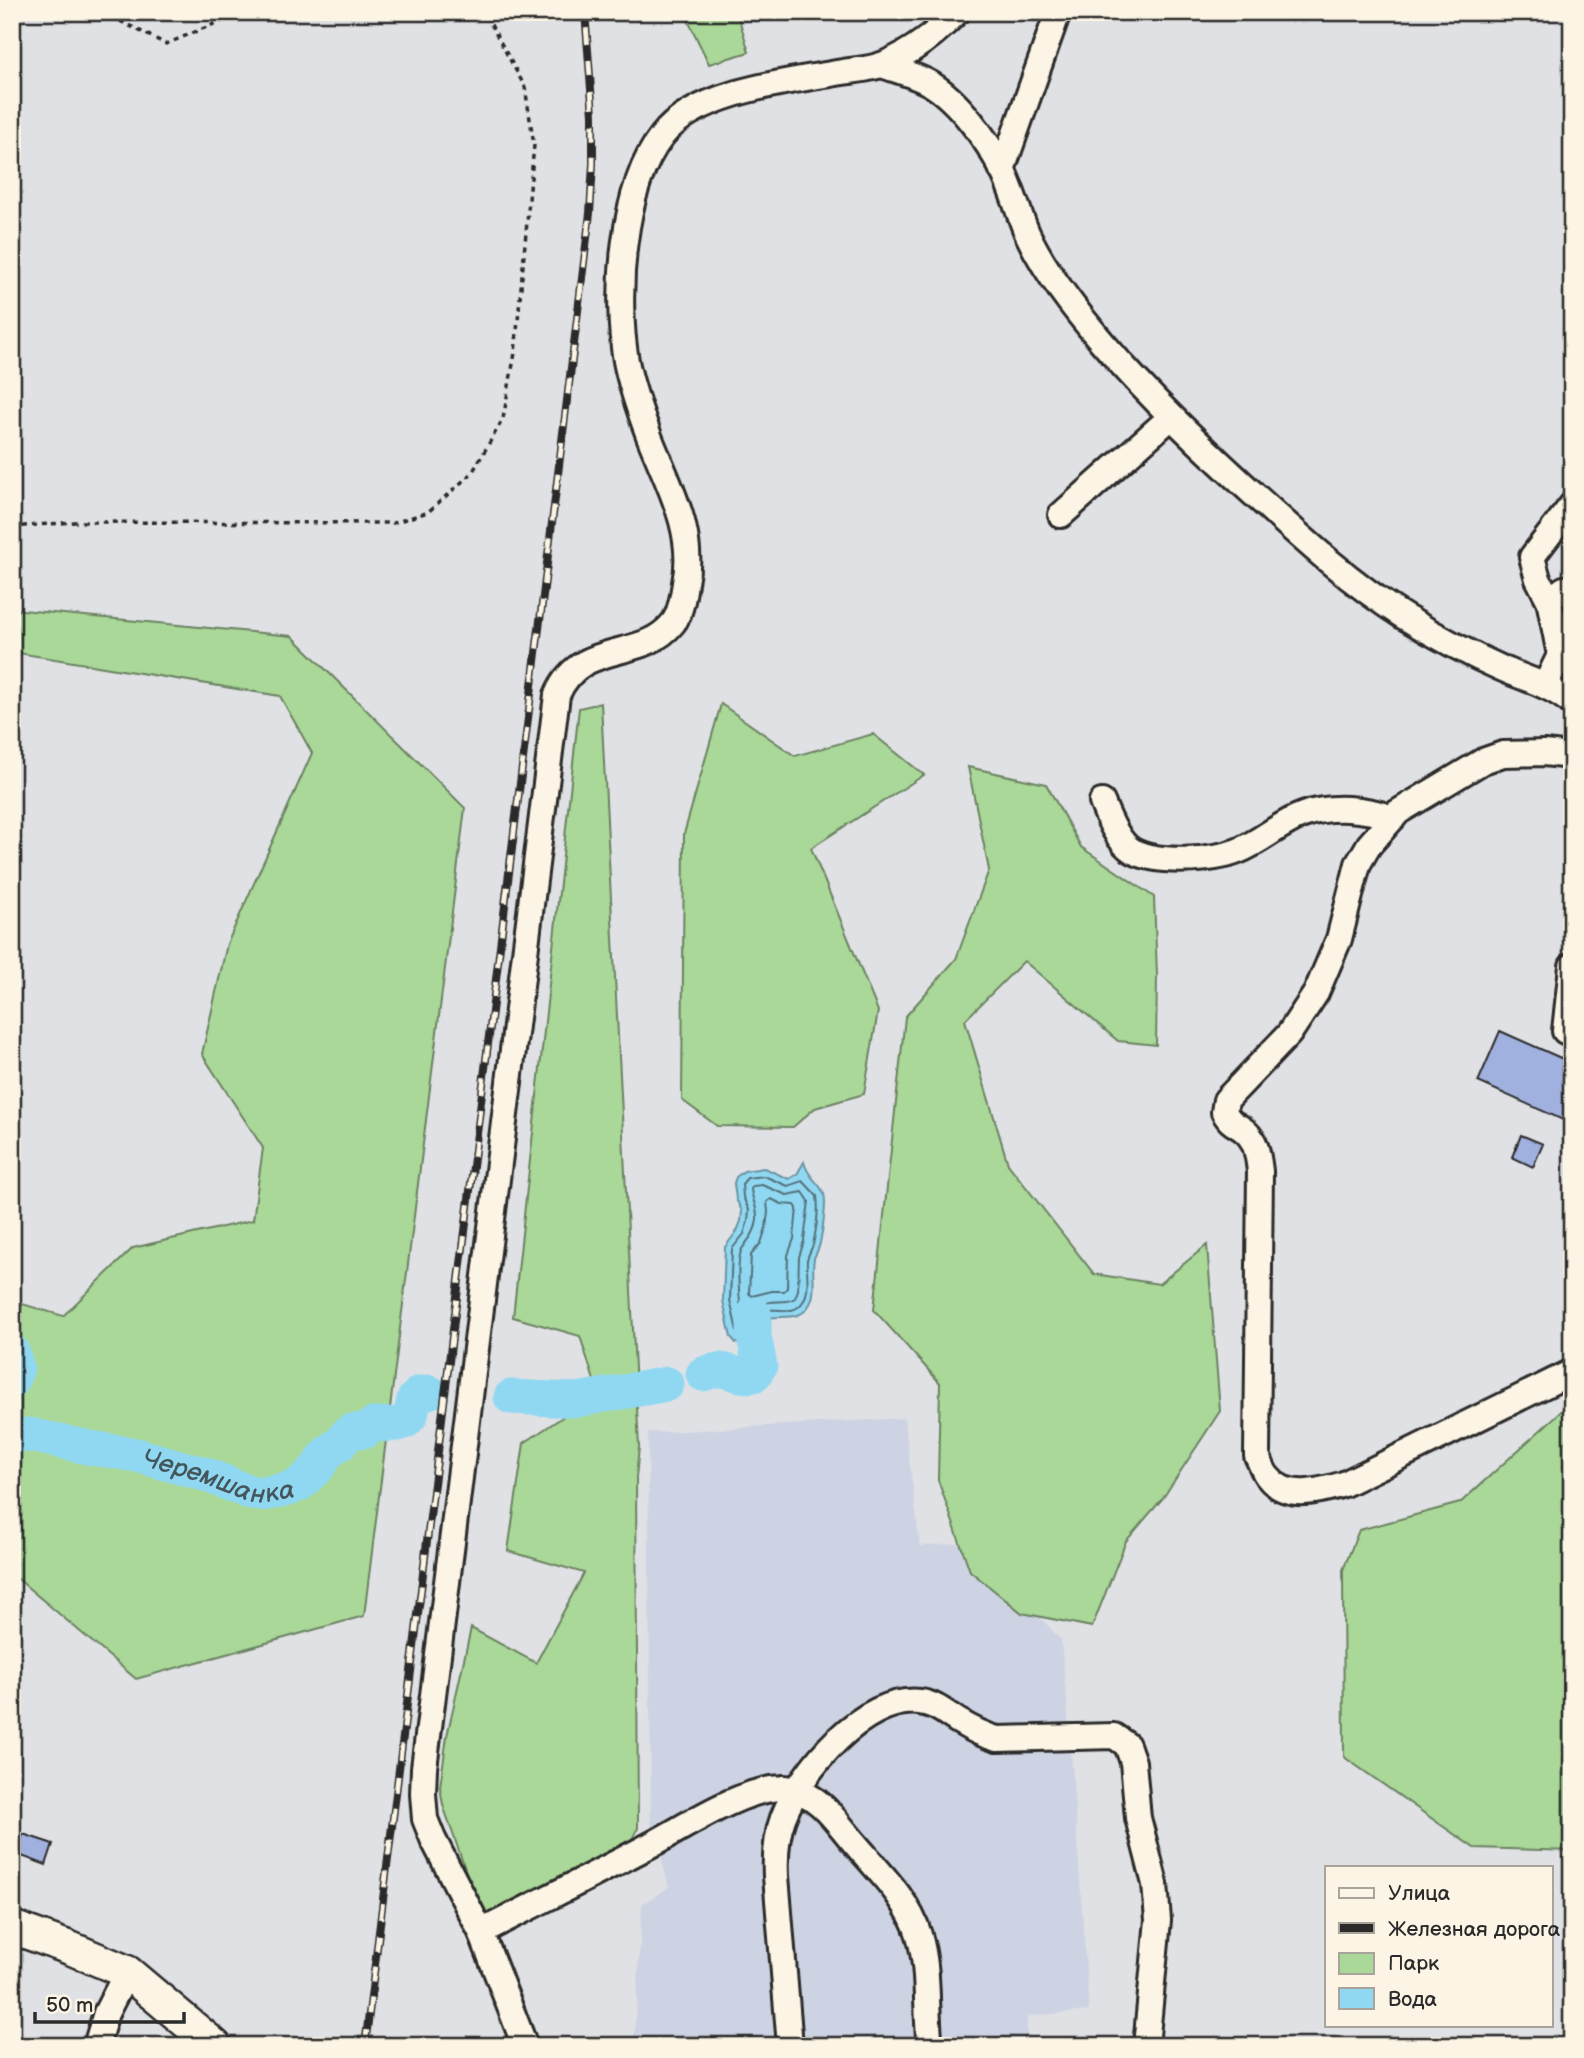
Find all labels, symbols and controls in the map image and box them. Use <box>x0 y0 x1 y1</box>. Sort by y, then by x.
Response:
water label: Черемшанка <box>138 1443 297 1511</box>
legend <box>1325 1866 1552 2026</box>
text: Улица <box>1388 1881 1451 1906</box>
text: Железная дорога <box>1388 1917 1561 1942</box>
text: Парк <box>1388 1951 1439 1976</box>
scale bar <box>35 1981 184 2025</box>
text: Вода <box>1388 1987 1437 2012</box>
text: 50 m <box>46 1993 93 2018</box>

